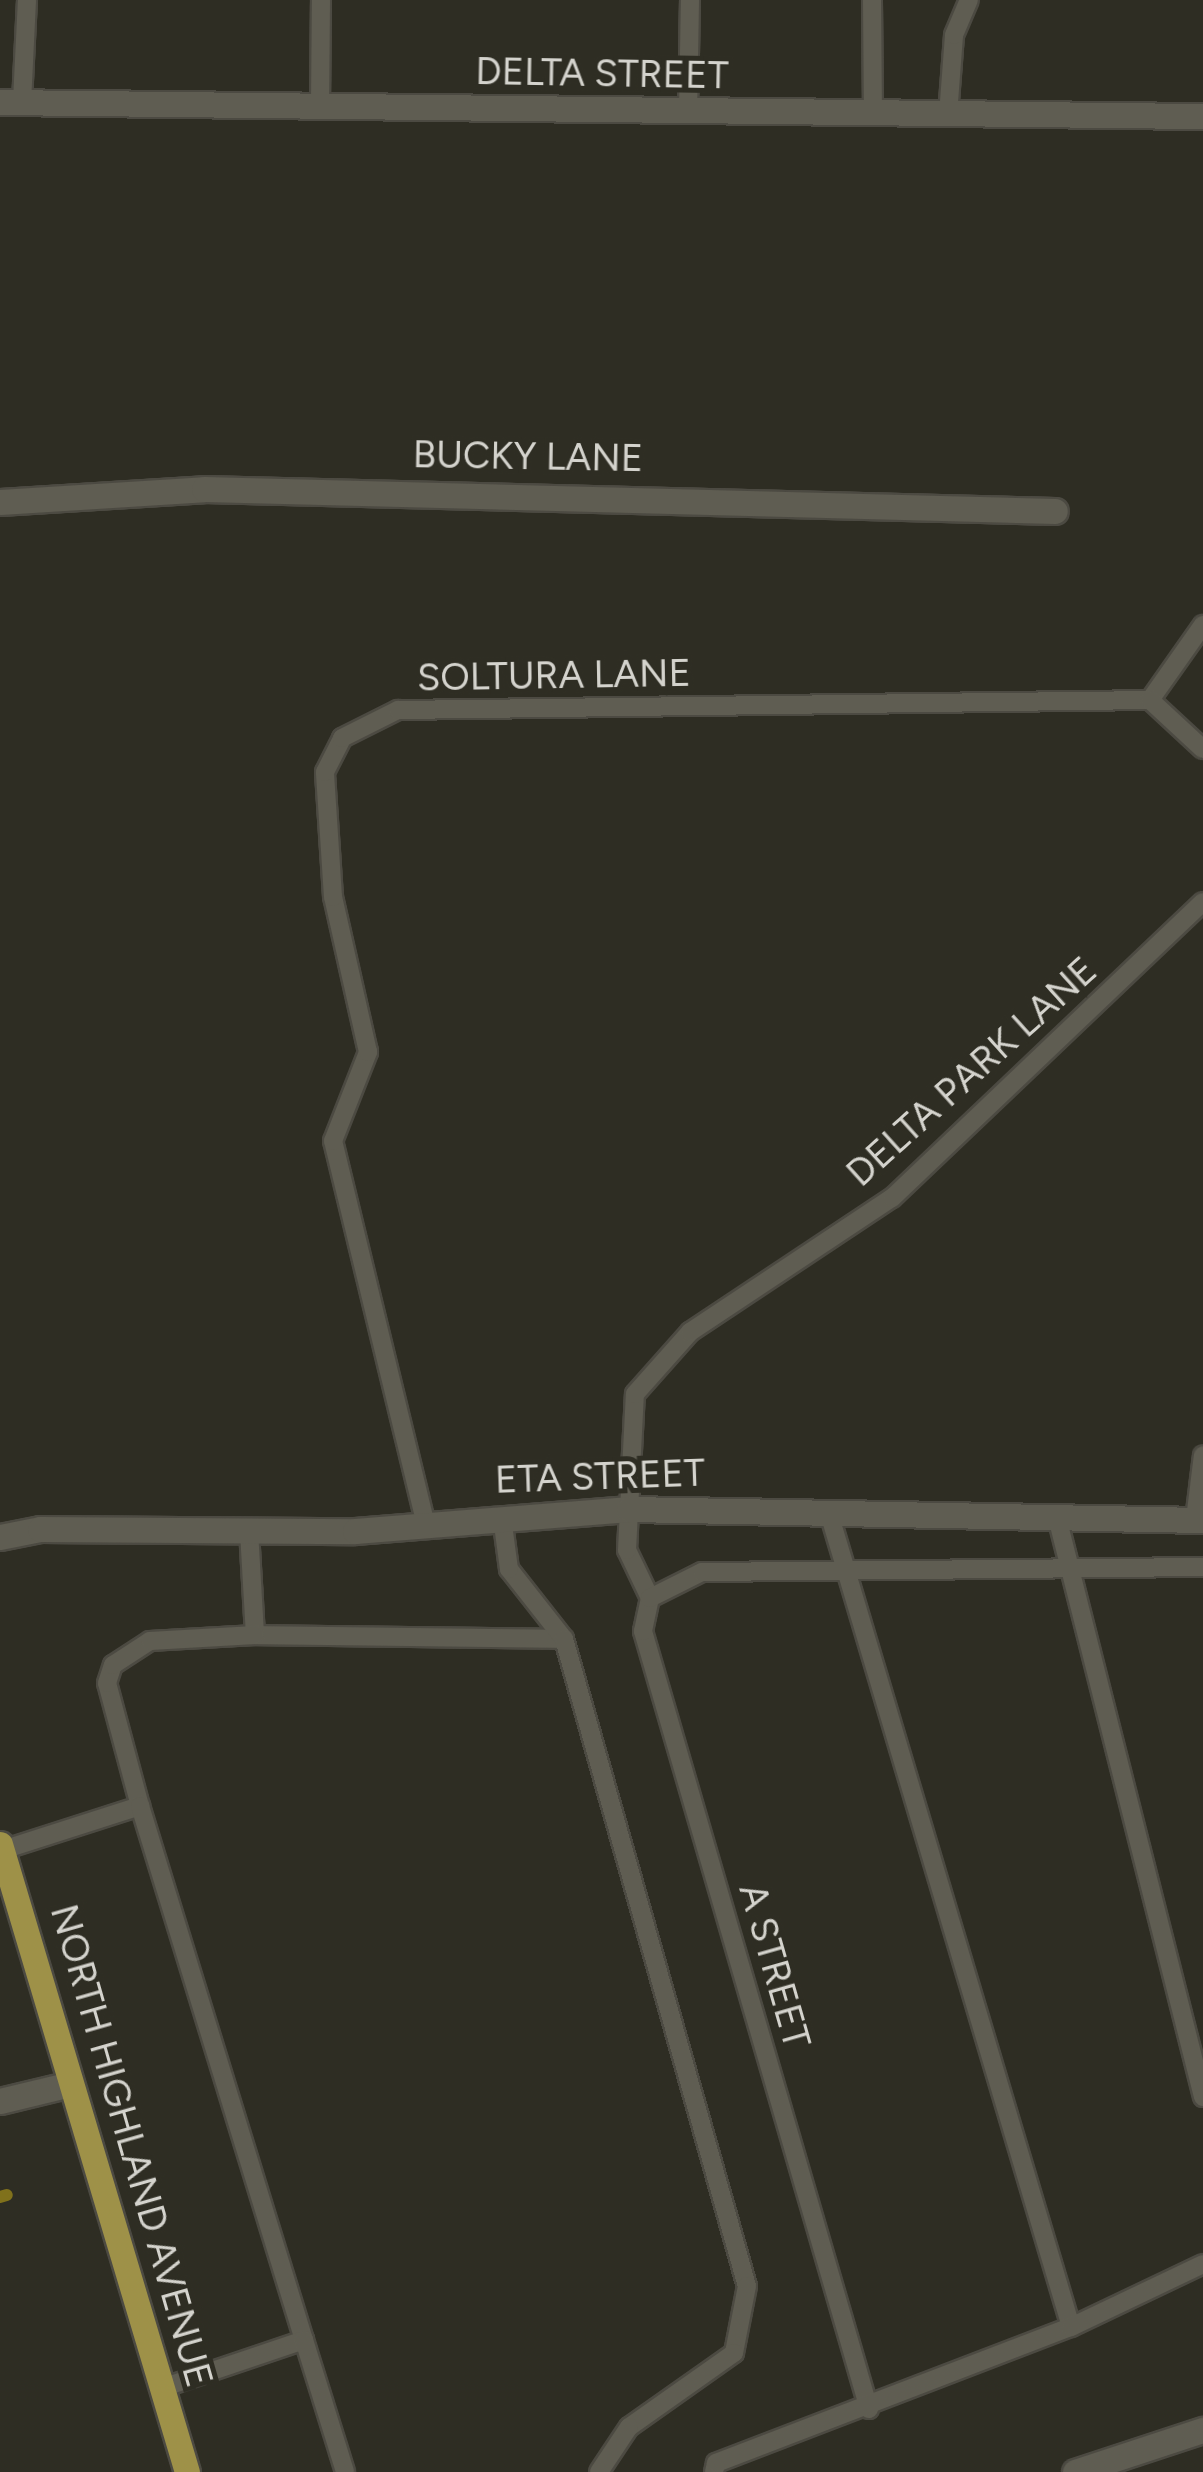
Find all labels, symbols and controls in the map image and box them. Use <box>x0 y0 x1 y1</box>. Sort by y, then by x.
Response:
street label: DELTA STREET <box>475 49 729 99</box>
street label: BUCKY LANE <box>412 432 644 482</box>
street label: SOLTURA LANE <box>417 651 691 701</box>
street label: DELTA PARK LANE <box>838 948 1106 1196</box>
street label: ETA STREET <box>494 1451 706 1503</box>
street label: A STREET <box>729 1878 819 2054</box>
street label: NORTH HIGHLAND AVENUE <box>40 1899 222 2393</box>

